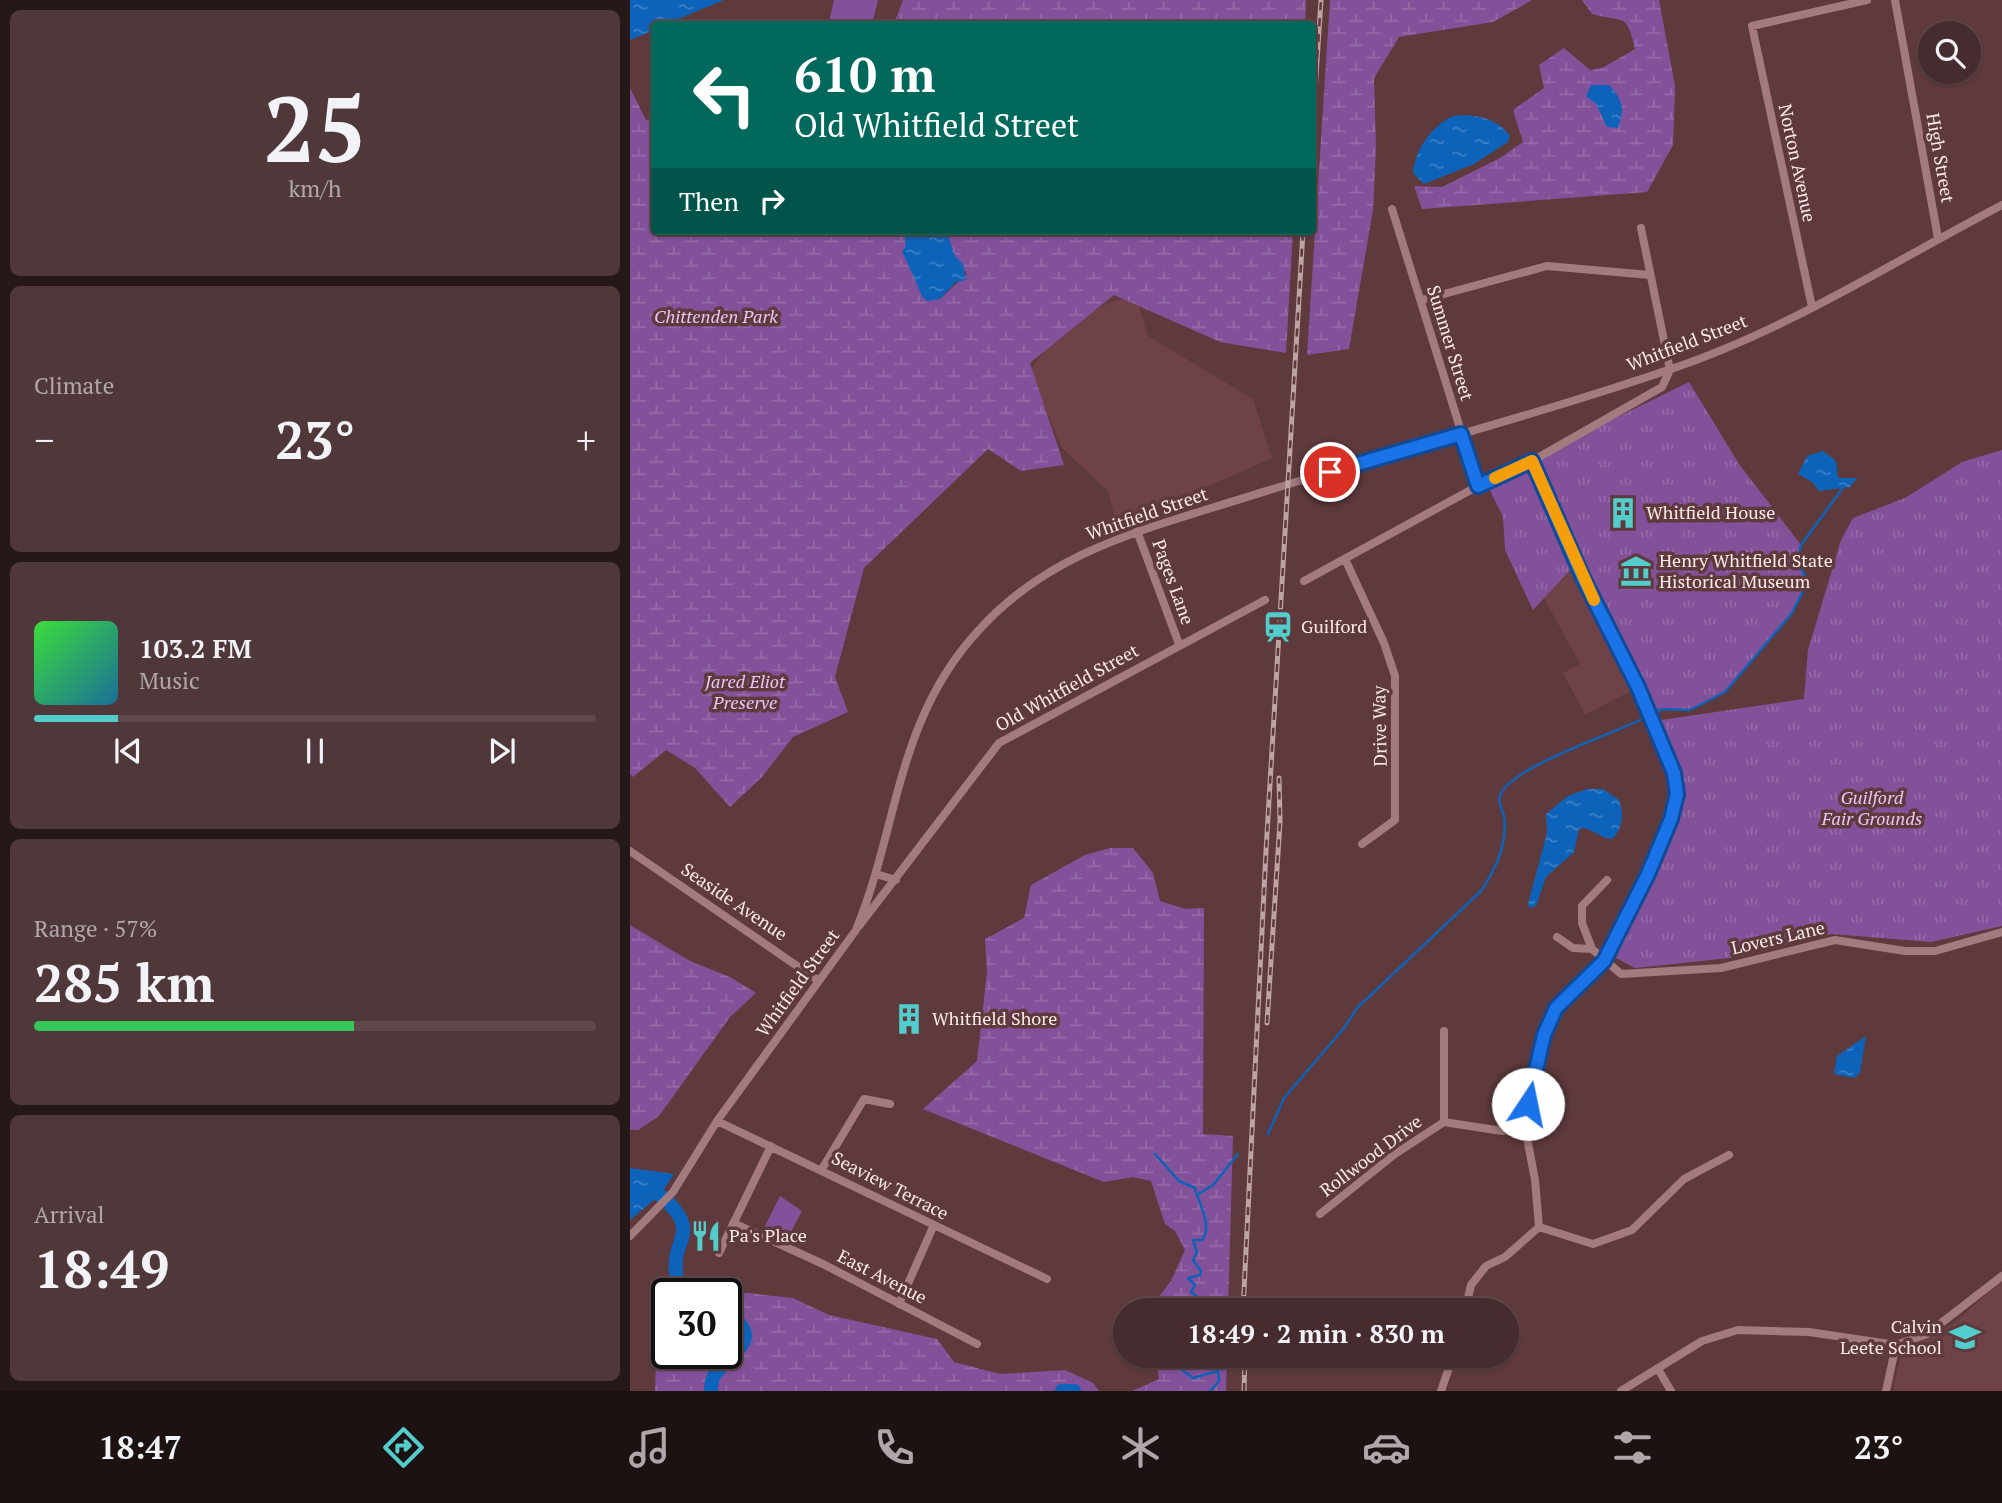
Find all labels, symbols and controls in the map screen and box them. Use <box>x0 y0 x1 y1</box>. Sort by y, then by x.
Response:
map controls <box>1918 21 1981 84</box>
button: search <box>1918 21 1981 84</box>
text: 610 m <box>794 41 936 106</box>
icon: left <box>679 49 770 140</box>
text: 25 <box>264 67 366 188</box>
street label: Norton Avenue <box>1774 101 1822 224</box>
text: Old Whitfield Street <box>794 104 1079 146</box>
street label: High Street <box>1921 111 1961 205</box>
text: km/h <box>288 173 342 204</box>
icon: right <box>753 182 791 220</box>
text: Then <box>679 184 739 218</box>
street label: Summer Street <box>1422 282 1480 404</box>
park label: Chittenden Park <box>654 304 778 328</box>
street label: Whitfield Street <box>1623 308 1751 376</box>
text: Climate <box>34 370 114 401</box>
text: 23° <box>275 405 355 474</box>
text: − <box>34 415 54 465</box>
text: + <box>576 415 596 465</box>
pin <box>1300 442 1360 502</box>
icon: arrive <box>1311 453 1349 491</box>
street label: Whitfield Street <box>1083 481 1211 545</box>
building icon: Whitfield House <box>1606 496 1640 530</box>
place label: Whitfield House <box>1646 500 1775 524</box>
street label: Pages Lane <box>1147 536 1200 628</box>
place label: Henry Whitfield State Historical Museum <box>1659 548 1833 593</box>
museum icon: Henry Whitfield State Historical Museum <box>1619 554 1653 588</box>
station icon: Guilford <box>1261 610 1295 644</box>
place label: Guilford <box>1301 614 1367 638</box>
text: 103.2 FM <box>139 631 252 665</box>
street label: Old Whitfield Street <box>991 638 1143 736</box>
text: Music <box>139 665 200 696</box>
park label: Jared Eliot Preserve <box>704 669 786 714</box>
street label: Drive Way <box>1366 684 1392 767</box>
icon: previous <box>109 732 147 770</box>
icon: pause <box>296 732 334 770</box>
icon: next <box>483 732 521 770</box>
park label: Guilford Fair Grounds <box>1821 785 1922 830</box>
street label: Seaside Avenue <box>677 857 792 946</box>
text: Range · 57% <box>34 913 157 944</box>
street label: Lovers Lane <box>1729 915 1827 959</box>
street label: Whitfield Street <box>750 924 844 1041</box>
text: 285 km <box>34 948 215 1017</box>
building icon: Whitfield Shore <box>892 1002 926 1036</box>
place label: Whitfield Shore <box>932 1006 1057 1030</box>
position arrow <box>1491 1067 1565 1141</box>
street label: Rollwood Drive <box>1314 1109 1426 1202</box>
street label: Seaview Terrace <box>828 1145 953 1225</box>
text: Arrival <box>34 1199 105 1230</box>
restaurant icon: Pa's Place <box>689 1219 723 1253</box>
place label: Pa's Place <box>729 1223 807 1247</box>
text: 18:49 <box>34 1234 169 1303</box>
street label: East Avenue <box>834 1243 931 1309</box>
speed limit sign: 30 <box>651 1278 742 1369</box>
place label: Calvin Leete School <box>1840 1314 1942 1359</box>
text: 18:49 · 2 min · 830 m <box>1187 1316 1445 1350</box>
school or university icon: Calvin Leete School <box>1948 1320 1982 1354</box>
icon: directions <box>379 1423 428 1472</box>
icon: music <box>625 1423 674 1472</box>
icon: phone <box>870 1423 919 1472</box>
icon: climate <box>1116 1423 1165 1472</box>
icon: car <box>1362 1423 1411 1472</box>
icon: filters <box>1608 1423 1657 1472</box>
text: 18:47 <box>98 1426 182 1468</box>
text: 23° <box>1854 1426 1903 1468</box>

